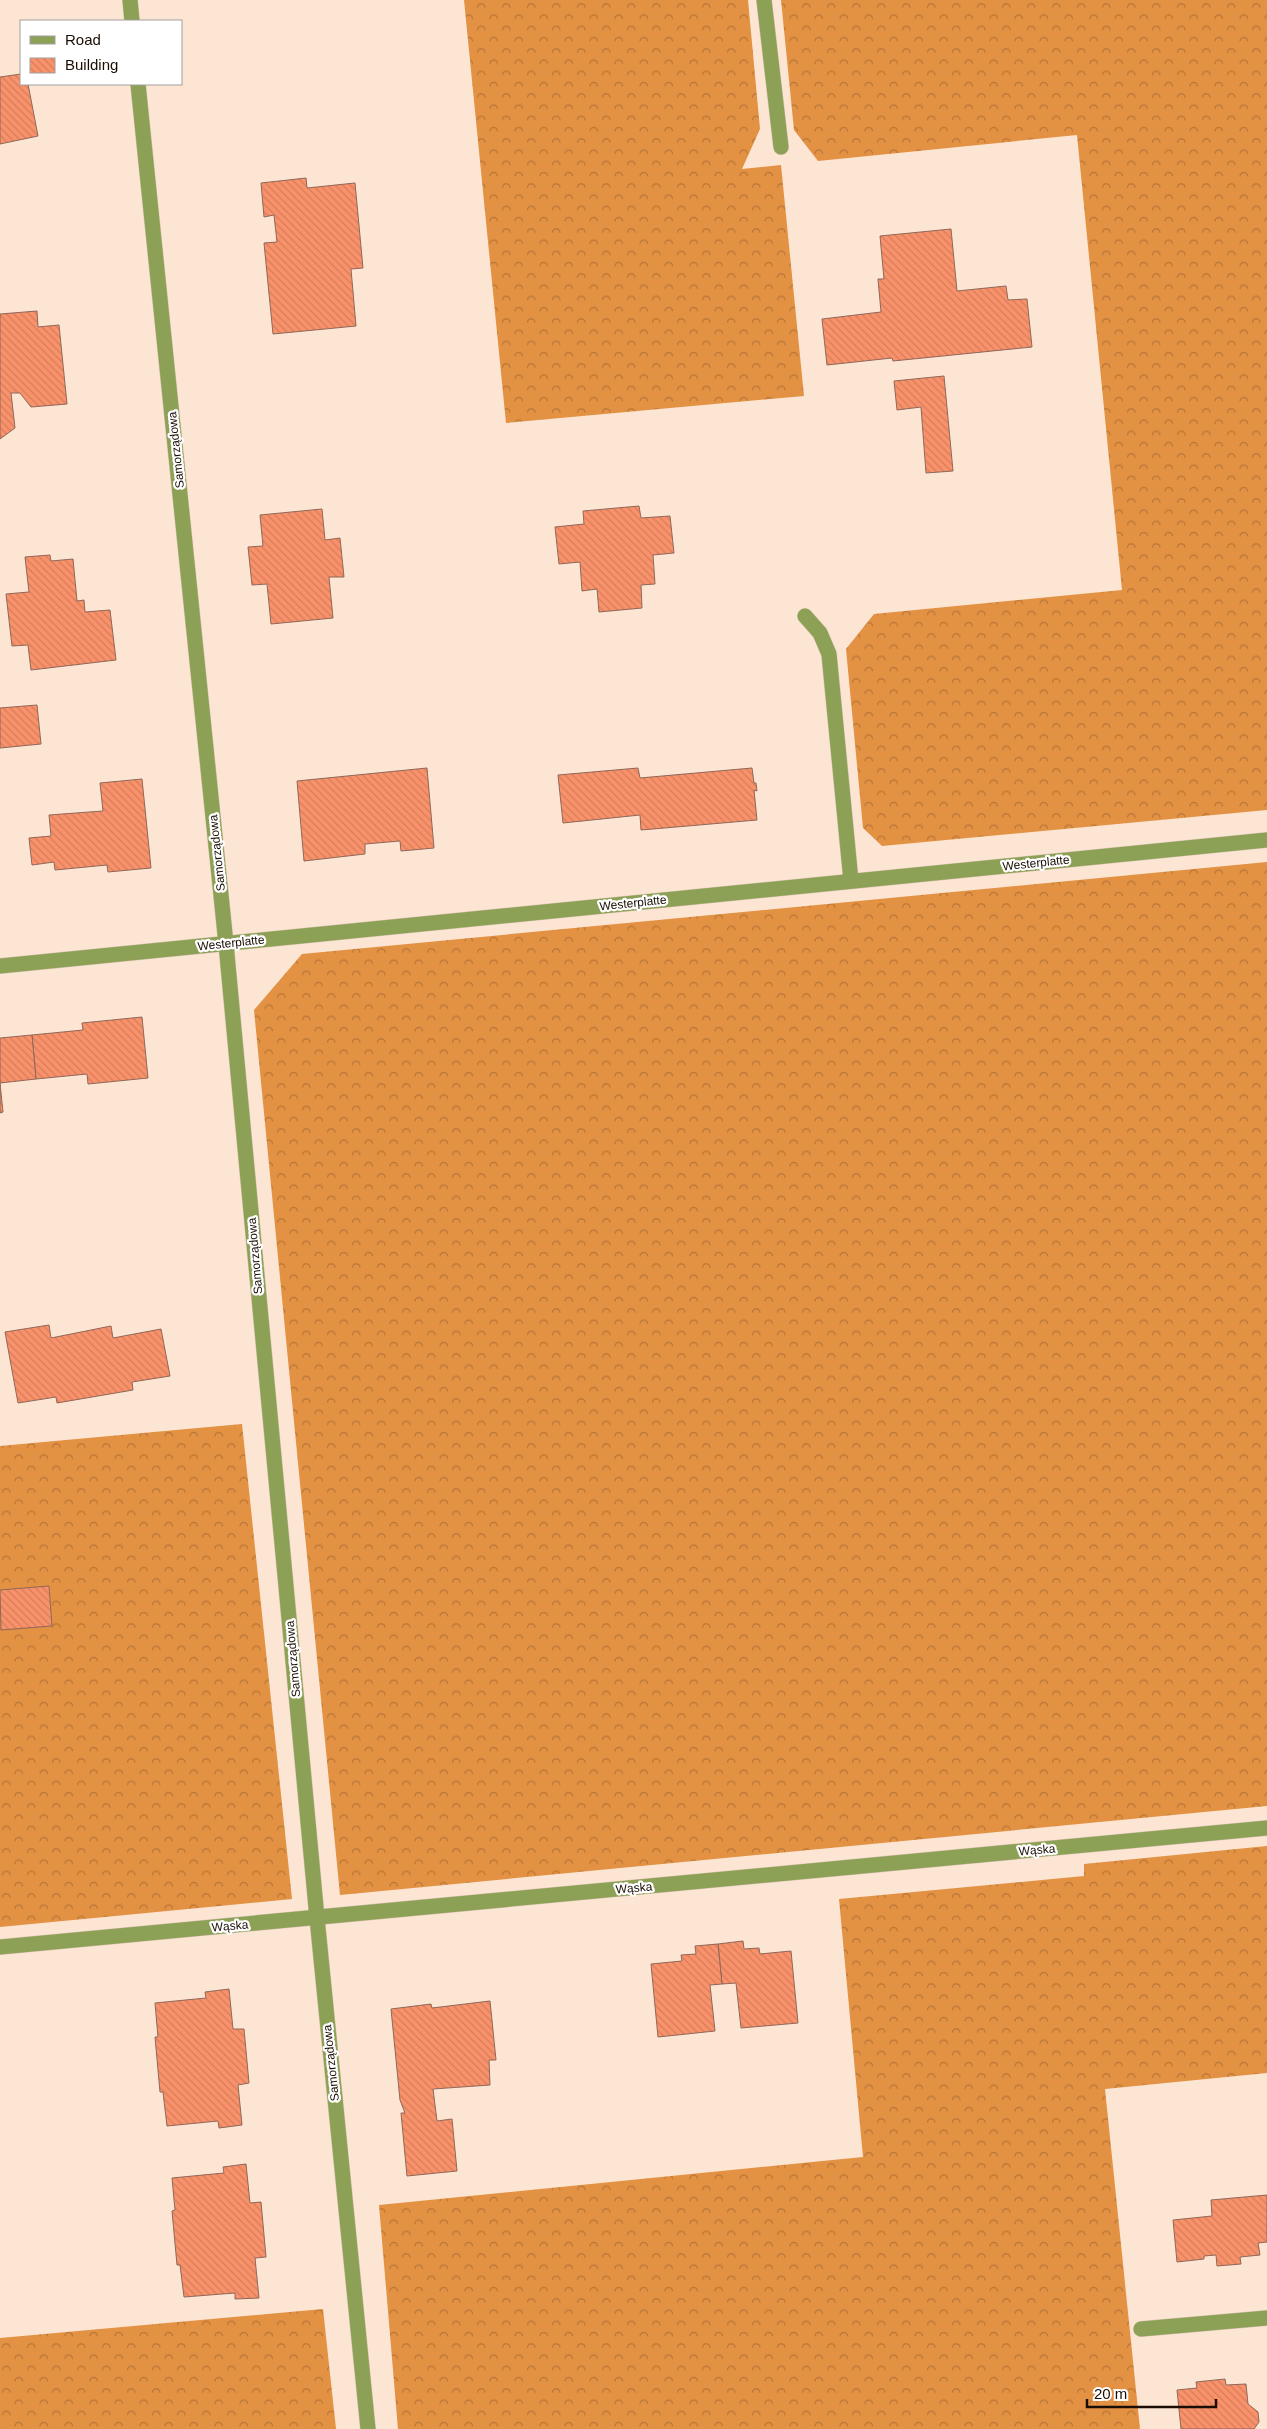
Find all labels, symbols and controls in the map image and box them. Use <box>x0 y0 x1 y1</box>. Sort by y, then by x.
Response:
legend <box>20 20 182 85</box>
text: Road <box>65 31 101 48</box>
text: Building <box>65 56 118 73</box>
street label: Samorządowa <box>165 411 187 489</box>
street label: Samorządowa <box>206 814 228 892</box>
street label: Westerplatte <box>1002 852 1070 873</box>
street label: Westerplatte <box>599 892 667 913</box>
street label: Westerplatte <box>197 932 265 953</box>
street label: Samorządowa <box>245 1217 265 1295</box>
street label: Samorządowa <box>283 1620 303 1698</box>
street label: Wąska <box>1018 1841 1056 1859</box>
street label: Wąska <box>615 1879 653 1897</box>
street label: Wąska <box>211 1917 249 1935</box>
street label: Samorządowa <box>320 2024 342 2102</box>
scale bar <box>1087 2376 1216 2408</box>
text: 20 m <box>1094 2385 1127 2402</box>

